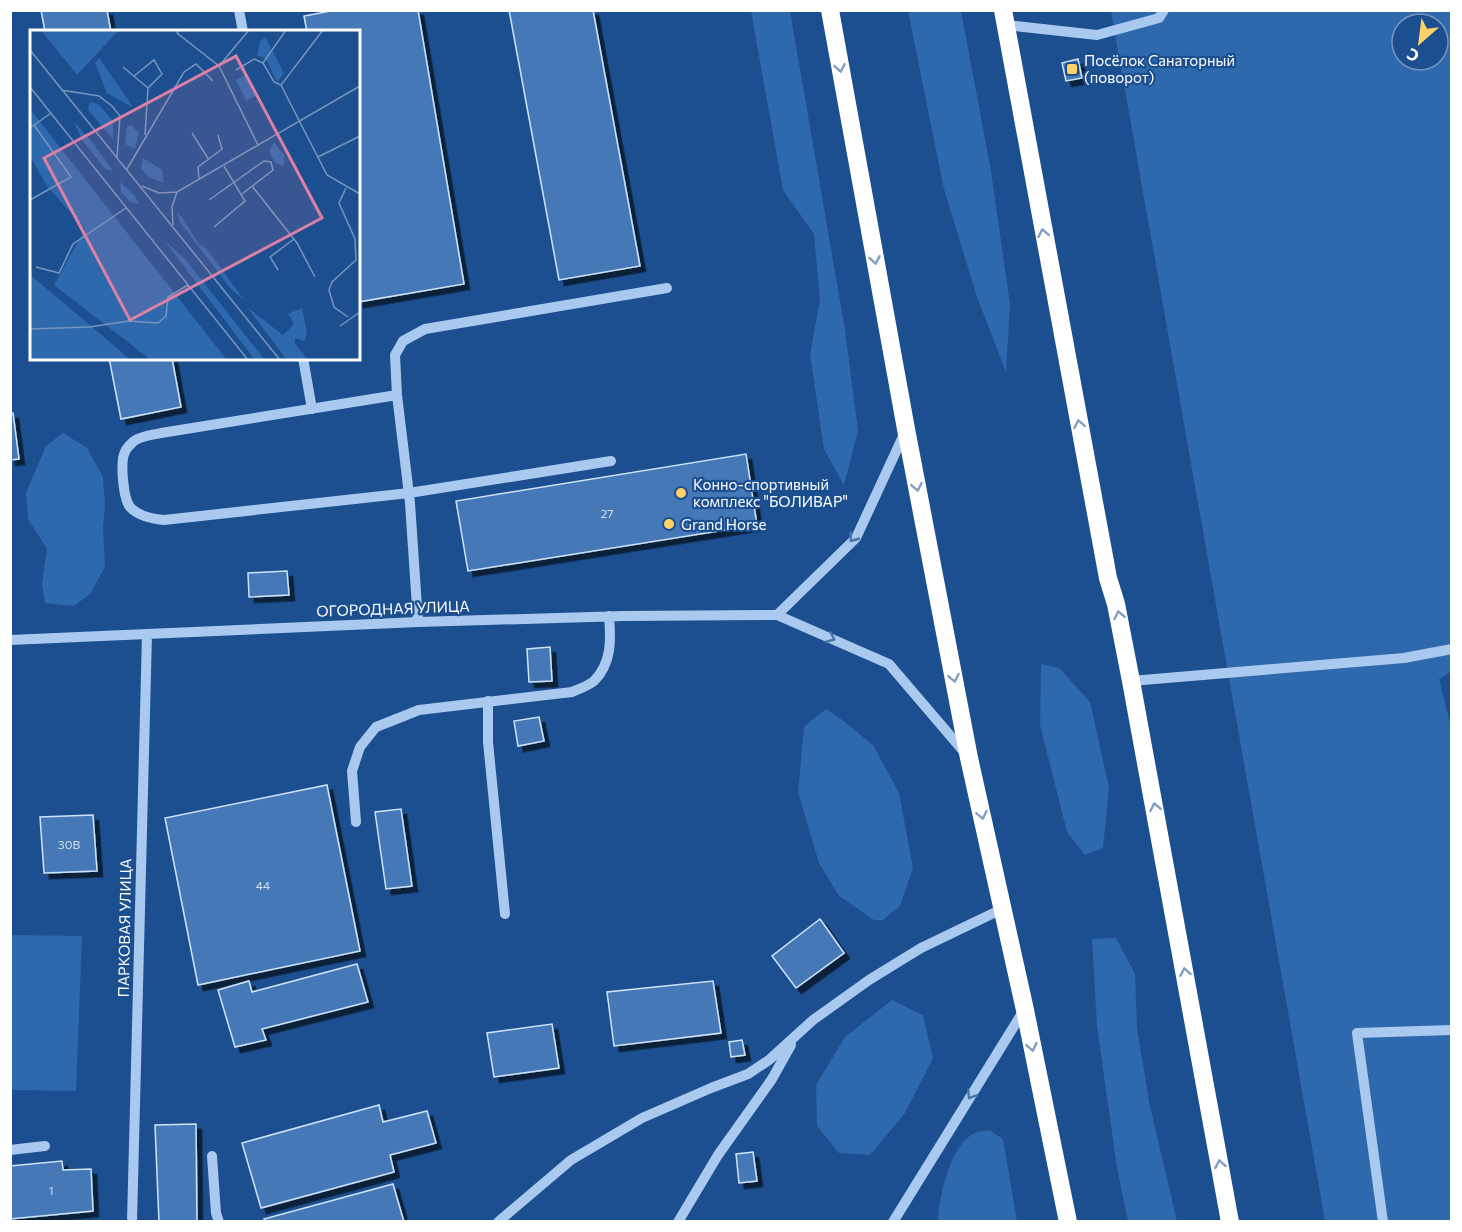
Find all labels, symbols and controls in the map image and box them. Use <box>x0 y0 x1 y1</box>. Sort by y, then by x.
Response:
north arrow <box>1390 12 1450 72</box>
inset map <box>30 30 360 360</box>
text: С <box>1403 45 1422 67</box>
place label: Посёлок Санаторный (поворот) <box>1084 51 1235 86</box>
marker: Посёлок Санаторный (поворот) <box>1065 62 1079 76</box>
one-way arrow <box>833 63 846 73</box>
one-way arrow <box>1037 228 1050 238</box>
one-way arrow <box>868 255 881 265</box>
one-way arrow <box>1073 420 1086 430</box>
place label: Конно-спортивный комплекс "БОЛИВАР" <box>693 475 848 510</box>
one-way arrow <box>910 481 923 491</box>
marker: Конно-спортивный комплекс "БОЛИВАР" <box>674 486 688 500</box>
house number: 27 <box>601 506 613 520</box>
place label: Grand Horse <box>681 515 767 533</box>
marker: Grand Horse <box>662 517 676 531</box>
one-way arrow <box>849 531 860 542</box>
street label: ОГОРОДНАЯ УЛИЦА <box>316 596 470 620</box>
one-way arrow <box>1113 611 1126 621</box>
one-way arrow <box>824 631 835 643</box>
one-way arrow <box>947 673 960 683</box>
one-way arrow <box>1149 802 1162 812</box>
one-way arrow <box>975 810 988 820</box>
house number: 30В <box>58 837 80 851</box>
street label: ПАРКОВАЯ УЛИЦА <box>114 858 134 998</box>
house number: 44 <box>256 878 270 892</box>
one-way arrow <box>1179 967 1192 977</box>
one-way arrow <box>1025 1042 1038 1052</box>
one-way arrow <box>967 1089 979 1099</box>
one-way arrow <box>1214 1159 1227 1169</box>
house number: 1 <box>48 1183 54 1197</box>

